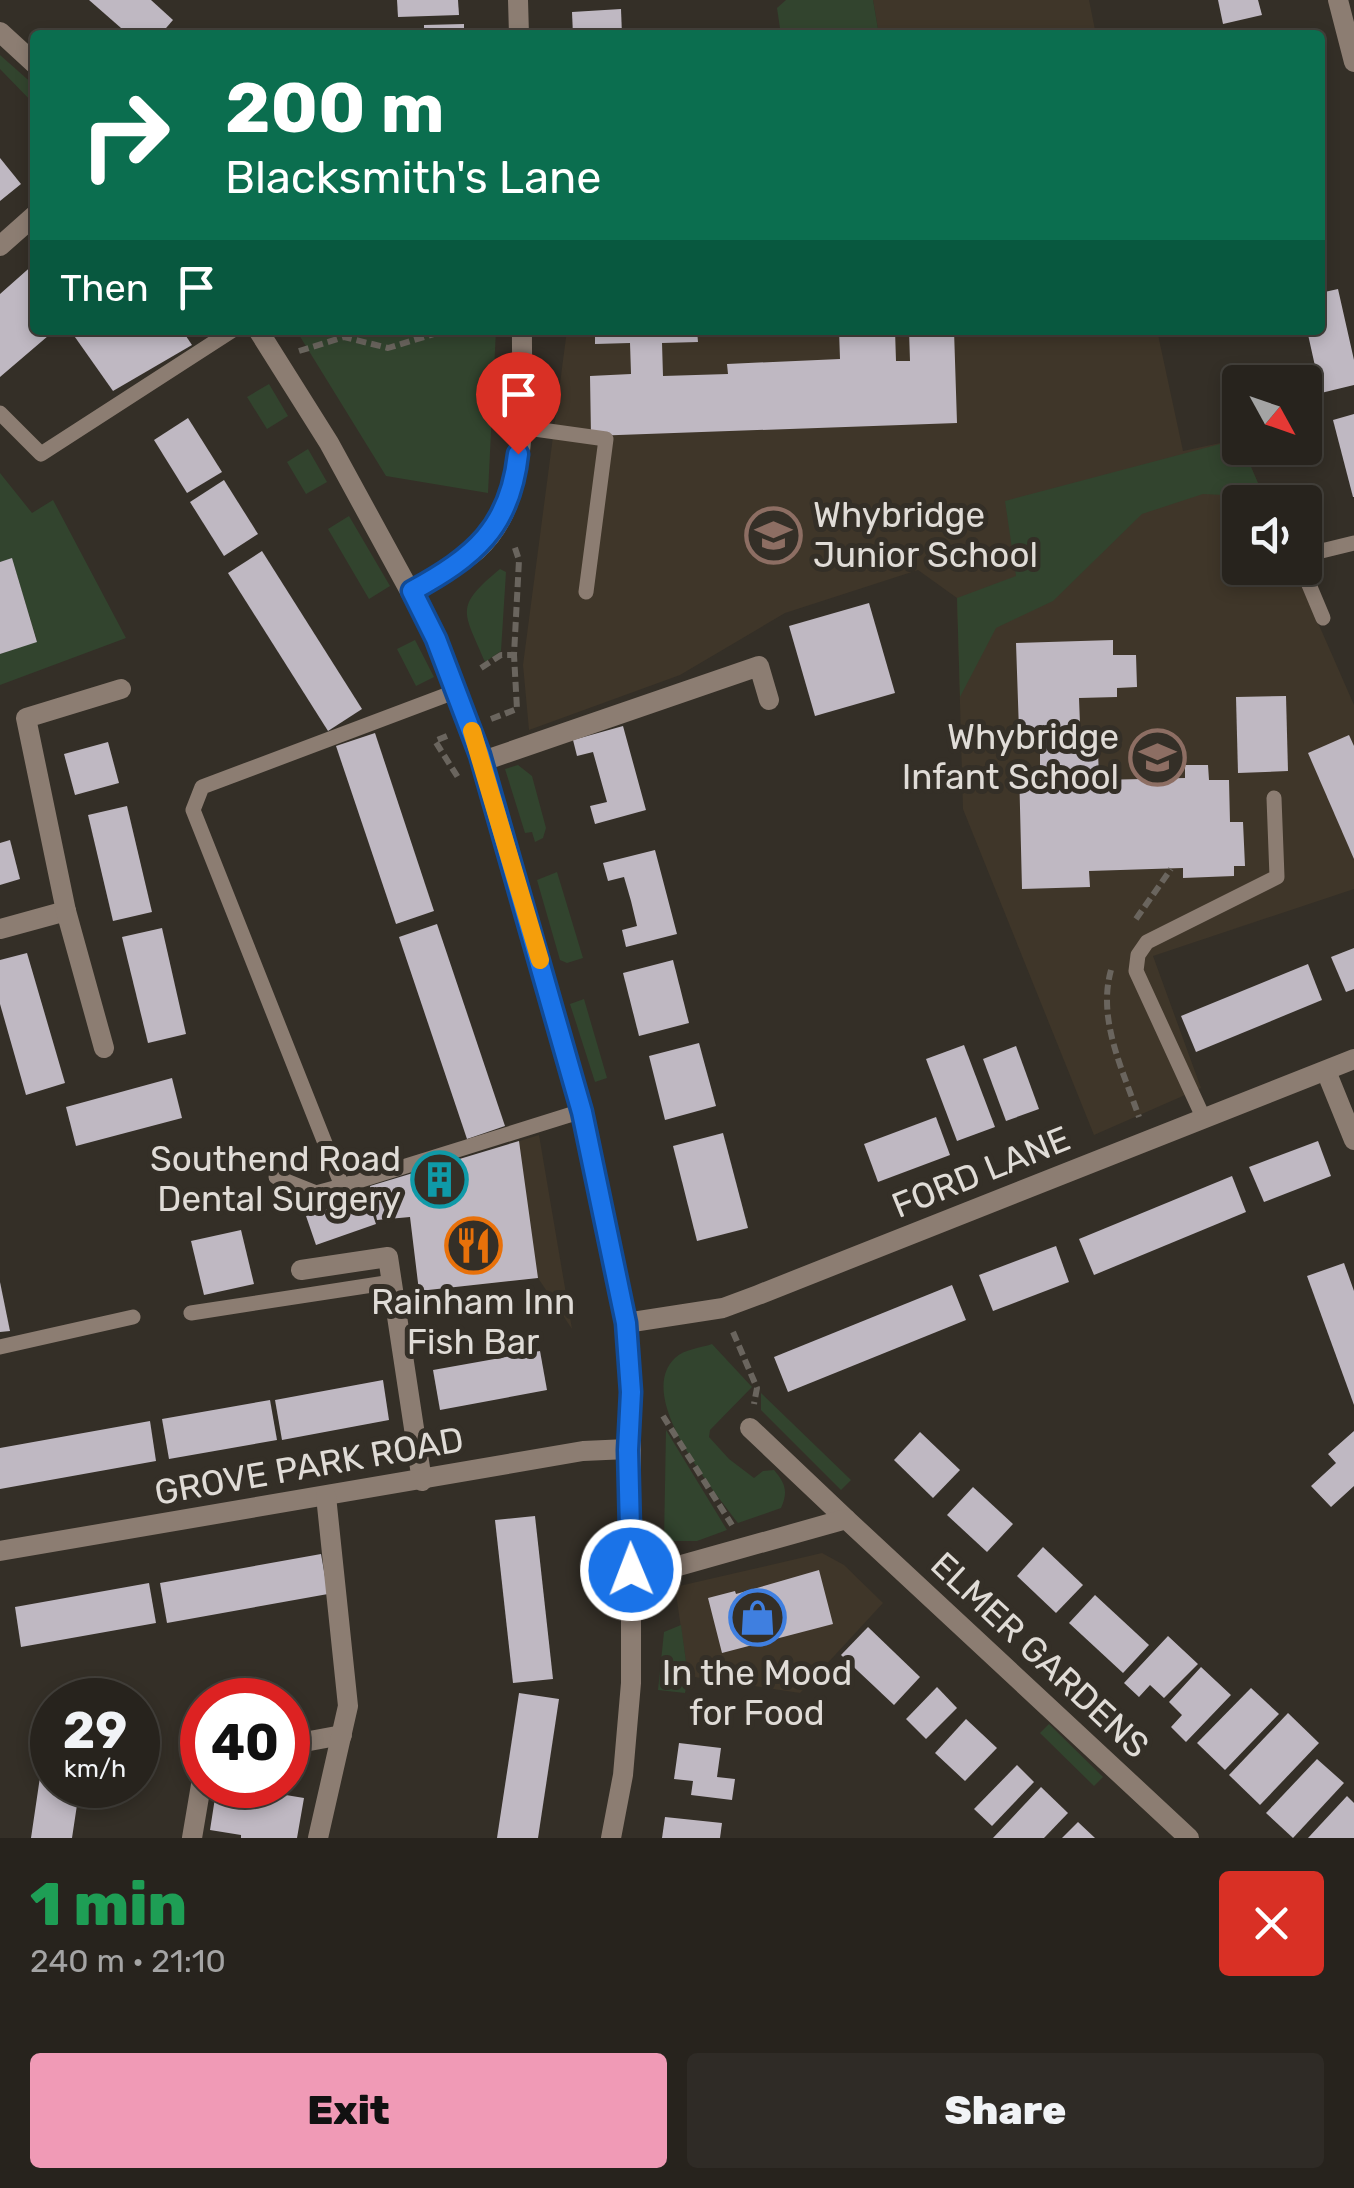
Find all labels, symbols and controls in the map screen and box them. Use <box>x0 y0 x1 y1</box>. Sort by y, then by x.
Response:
text: 200 m <box>225 67 445 150</box>
icon: right <box>60 70 190 200</box>
text: Blacksmith's Lane <box>225 151 601 204</box>
icon: arrive <box>169 260 224 315</box>
text: Then <box>60 265 149 311</box>
pin <box>476 352 561 455</box>
north arrow <box>1222 365 1322 465</box>
map controls <box>1222 365 1322 585</box>
icon: arrive <box>491 367 546 422</box>
button: sound <box>1222 485 1322 585</box>
place label: Whybridge Junior School <box>813 494 1038 576</box>
school or university icon: Whybridge Junior School <box>744 505 804 565</box>
place label: Whybridge Infant School <box>902 716 1119 798</box>
school or university icon: Whybridge Infant School <box>1128 727 1188 787</box>
street label: FORD LANE <box>886 1117 1076 1227</box>
place label: Southend Road Dental Surgery <box>150 1138 401 1220</box>
building icon: Southend Road Dental Surgery <box>410 1149 470 1209</box>
restaurant icon: Rainham Inn Fish Bar <box>443 1216 503 1276</box>
place label: Rainham Inn Fish Bar <box>371 1281 575 1363</box>
street label: GROVE PARK ROAD <box>151 1418 467 1514</box>
position arrow <box>579 1518 683 1622</box>
street label: ELMER GARDENS <box>922 1543 1158 1767</box>
shop icon: In the Mood for Food <box>727 1587 787 1647</box>
place label: In the Mood for Food <box>662 1652 852 1734</box>
speed limit sign: 40 <box>180 1678 310 1808</box>
text: 29 <box>63 1701 127 1761</box>
text: km/h <box>64 1754 126 1783</box>
text: 1 min <box>30 1869 187 1940</box>
button: close <box>1219 1871 1324 1976</box>
text: 240 m · 21:10 <box>30 1942 226 1980</box>
button: Exit <box>30 2053 667 2168</box>
button: Share <box>687 2053 1324 2168</box>

